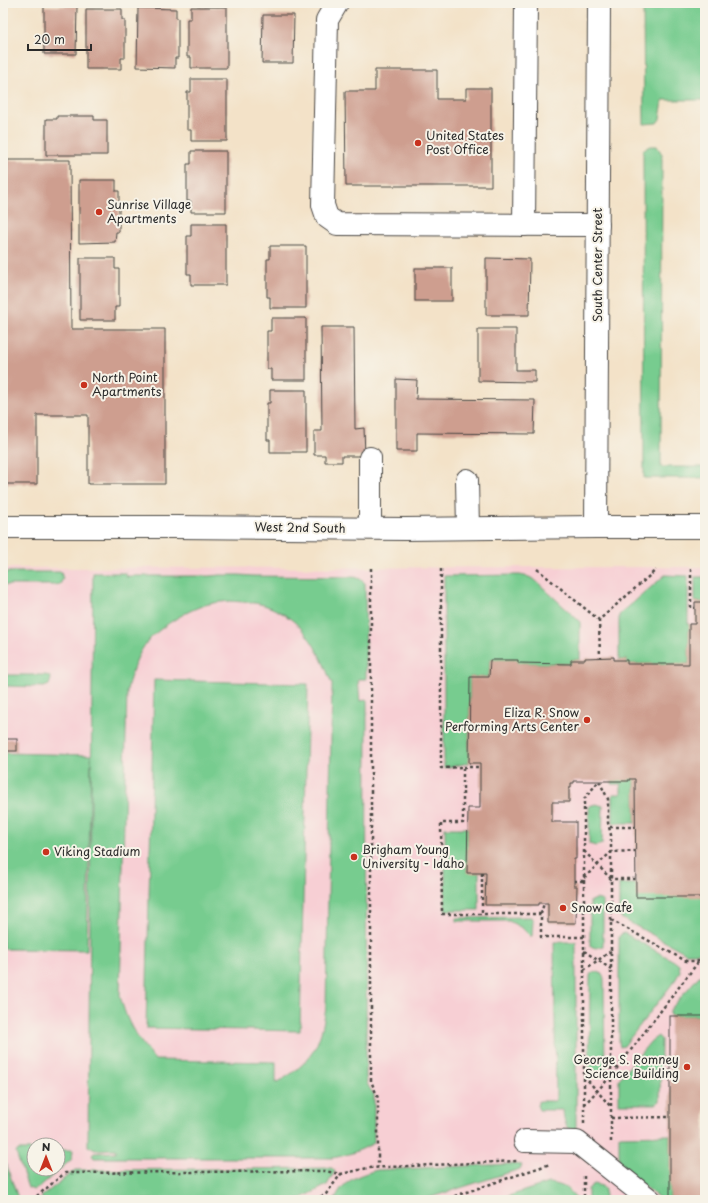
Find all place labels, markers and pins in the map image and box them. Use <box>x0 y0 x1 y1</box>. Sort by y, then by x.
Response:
place label: United States Post Office <box>426 126 504 158</box>
marker: United States Post Office <box>413 138 423 148</box>
place label: Sunrise Village Apartments <box>107 195 191 227</box>
marker: Sunrise Village Apartments <box>94 207 104 217</box>
place label: North Point Apartments <box>92 368 162 400</box>
marker: North Point Apartments <box>79 380 89 390</box>
place label: Eliza R. Snow Performing Arts Center <box>445 703 580 735</box>
marker: Eliza R. Snow Performing Arts Center <box>582 715 592 725</box>
place label: Brigham Young University - Idaho <box>362 840 465 872</box>
place label: Viking Stadium <box>54 842 141 860</box>
marker: Viking Stadium <box>41 847 51 857</box>
marker: Brigham Young University - Idaho <box>349 852 359 862</box>
place label: Snow Cafe <box>571 898 632 916</box>
marker: Snow Cafe <box>558 903 568 913</box>
place label: George S. Romney Science Building <box>574 1050 679 1082</box>
marker: George S. Romney Science Building <box>682 1062 692 1072</box>

